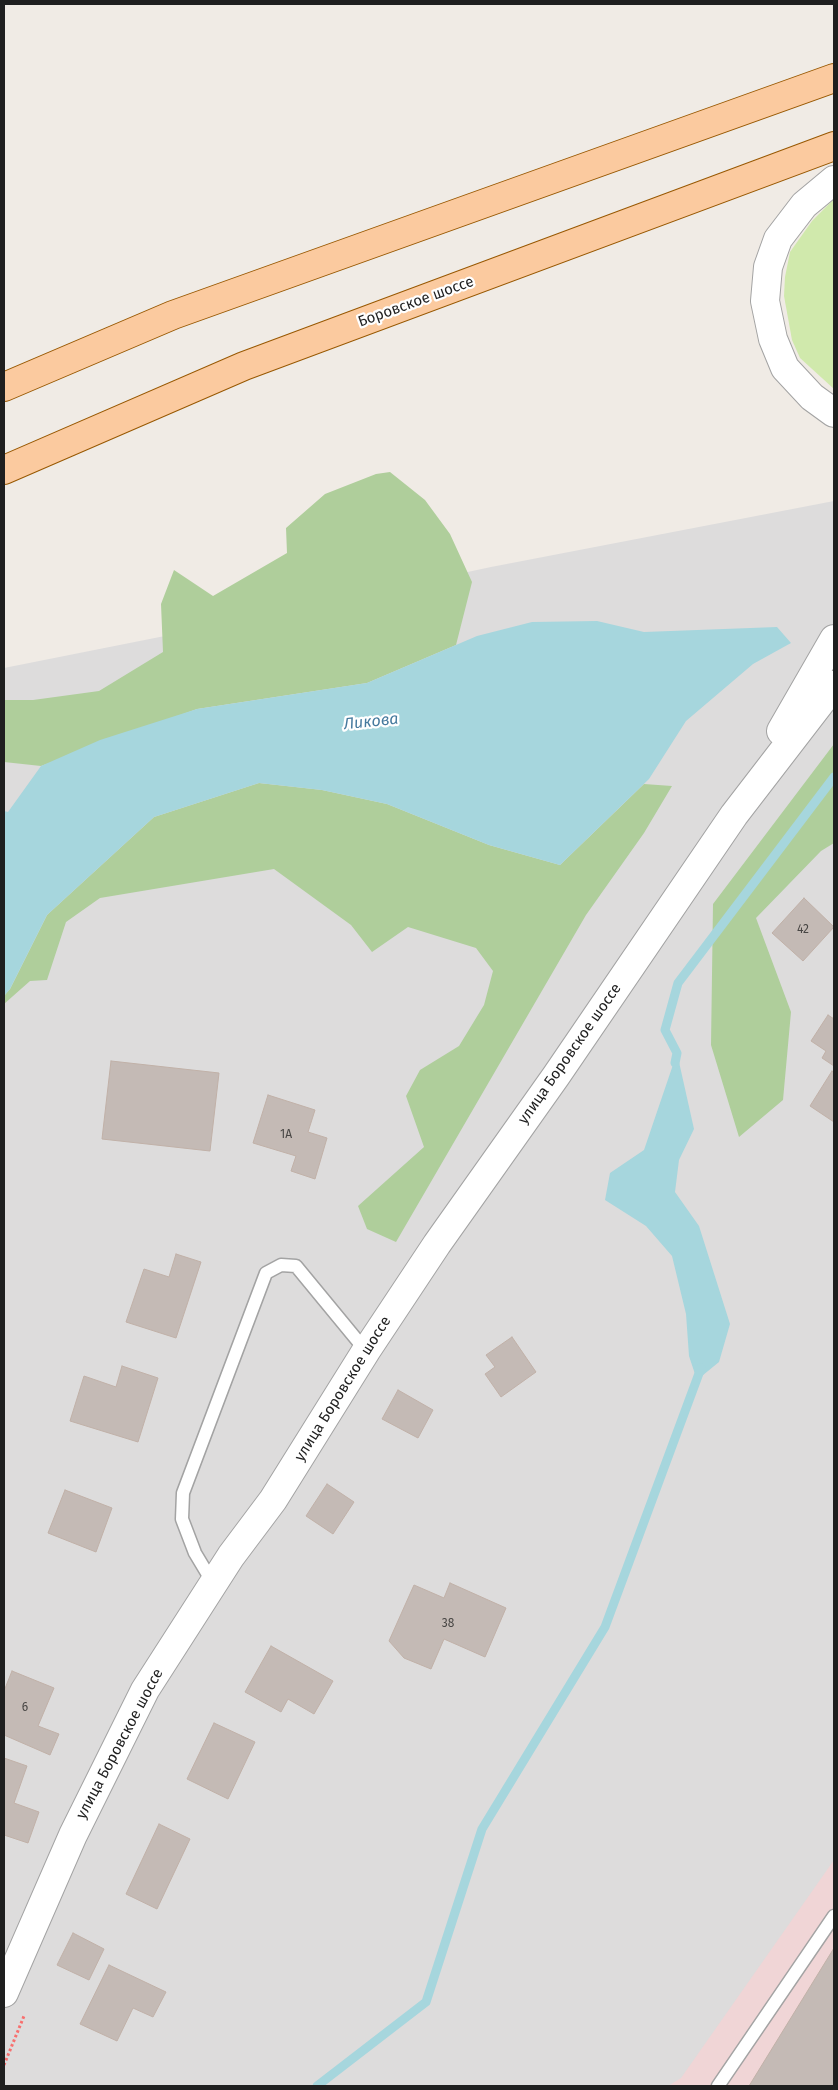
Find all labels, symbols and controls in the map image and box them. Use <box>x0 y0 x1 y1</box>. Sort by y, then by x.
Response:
street label: Боровское шоссе <box>356 273 476 331</box>
water label: Ликова <box>343 710 399 734</box>
house number: 42 <box>797 923 809 937</box>
street label: улица Боровское шоссе <box>515 980 625 1128</box>
house number: 1А <box>280 1128 292 1142</box>
street label: улица Боровское шоссе <box>291 1313 395 1465</box>
house number: 38 <box>442 1617 454 1631</box>
street label: улица Боровское шоссе <box>73 1666 167 1822</box>
house number: 6 <box>22 1701 28 1715</box>

